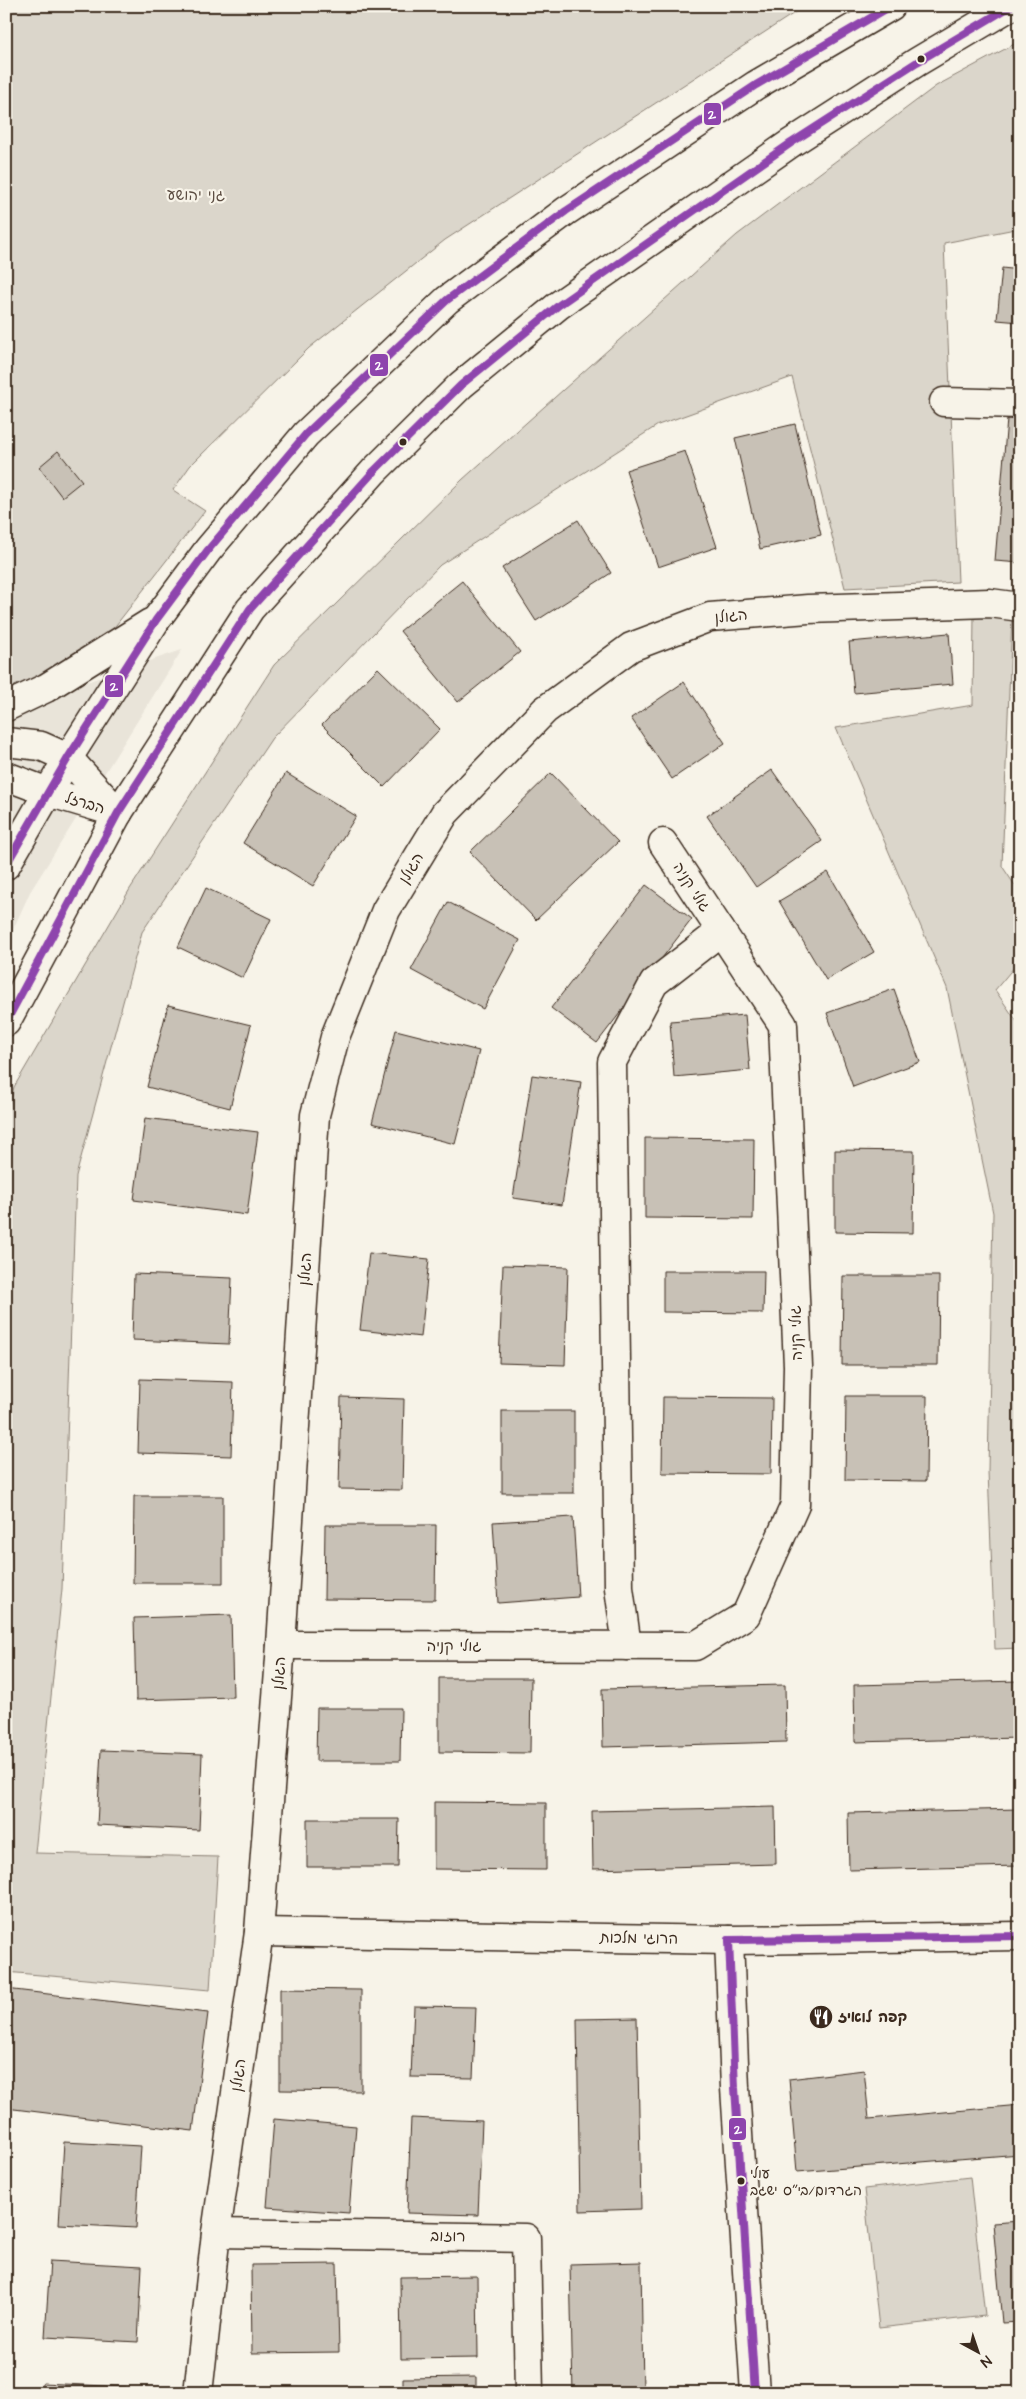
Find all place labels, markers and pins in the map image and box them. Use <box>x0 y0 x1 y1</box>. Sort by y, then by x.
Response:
unlabelled marker <box>916 54 926 64</box>
unlabelled marker <box>398 437 408 447</box>
restaurant icon: קפה לואיז <box>808 2004 834 2030</box>
place label: קפה לואיז <box>838 2007 908 2028</box>
place label: עולי הגרדום/בי״ס ישגב <box>750 2164 862 2201</box>
marker: עולי הגרדום/בי״ס ישגב <box>736 2176 746 2186</box>

